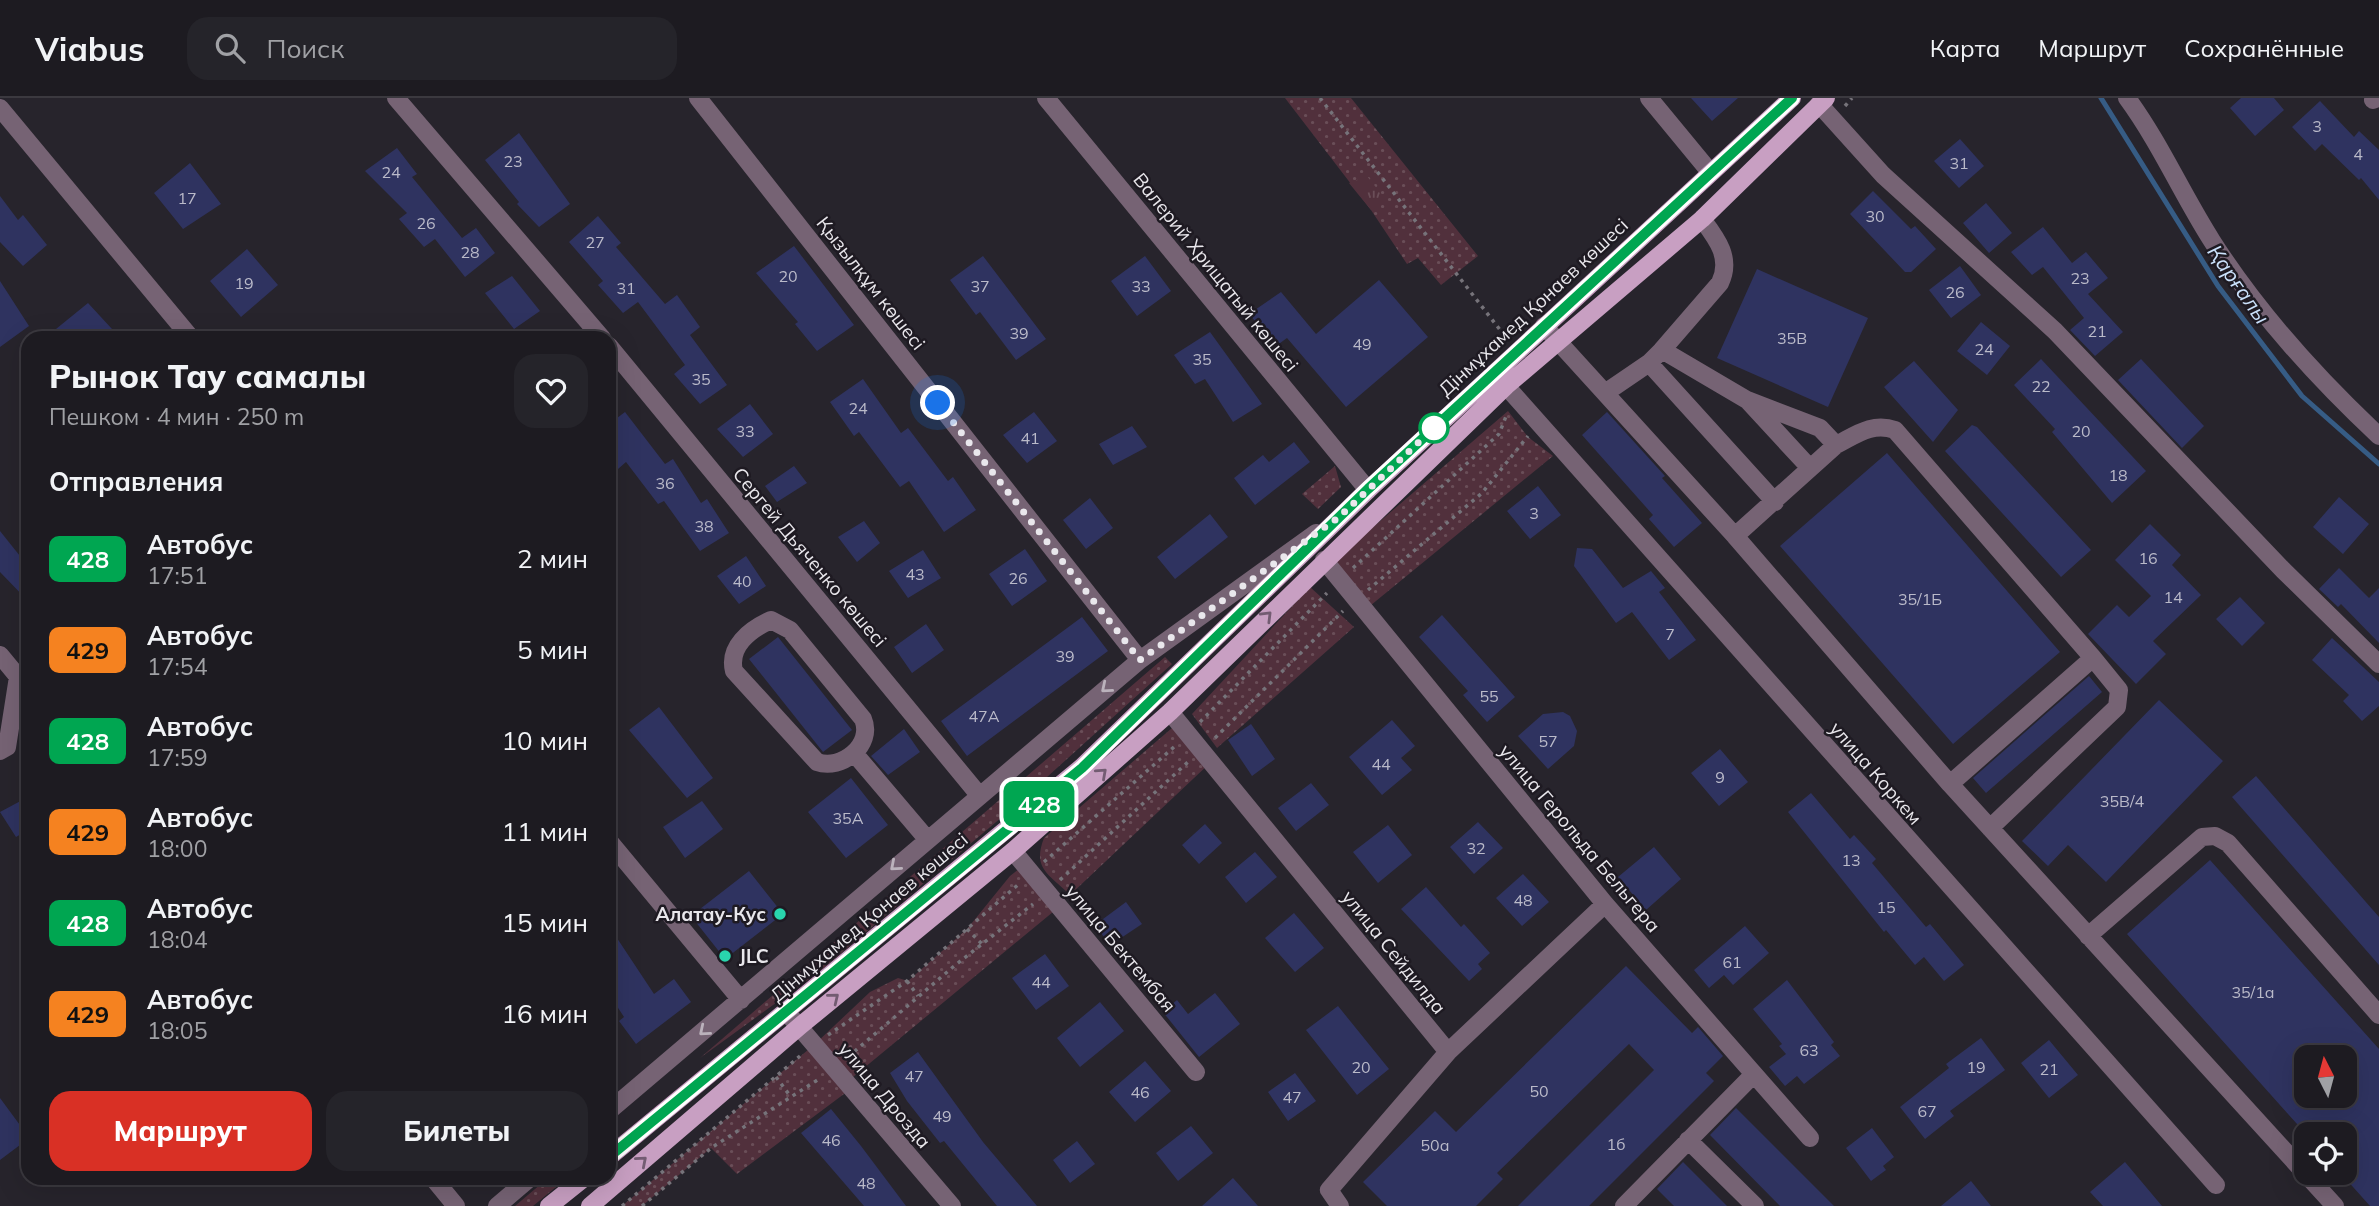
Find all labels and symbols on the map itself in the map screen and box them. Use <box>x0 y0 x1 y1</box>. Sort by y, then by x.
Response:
house number: 3 <box>2312 116 2322 136</box>
house number: 4 <box>2353 144 2363 164</box>
house number: 23 <box>503 151 523 171</box>
house number: 31 <box>1949 153 1969 173</box>
house number: 24 <box>381 162 401 182</box>
street label: Валерий Хрищатый көшесі <box>1128 168 1304 376</box>
house number: 17 <box>177 188 197 208</box>
house number: 30 <box>1865 206 1885 226</box>
street label: Қызылқұм көшесі <box>811 212 931 354</box>
house number: 26 <box>416 213 436 233</box>
street label: Дінмұхамед Қонаев көшесі <box>1433 213 1633 401</box>
house number: 27 <box>585 232 605 252</box>
water label: Қарғалы <box>2202 239 2276 329</box>
house number: 28 <box>460 242 480 262</box>
house number: 20 <box>778 266 798 286</box>
house number: 23 <box>2070 268 2090 288</box>
house number: 19 <box>234 273 254 293</box>
house number: 37 <box>970 276 990 296</box>
house number: 33 <box>1131 276 1151 296</box>
house number: 31 <box>616 278 636 298</box>
house number: 26 <box>1945 282 1965 302</box>
house number: 21 <box>2087 321 2107 341</box>
house number: 39 <box>1009 323 1029 343</box>
house number: 35В <box>1777 328 1807 348</box>
house number: 49 <box>1352 334 1372 354</box>
house number: 24 <box>1974 339 1994 359</box>
house number: 35 <box>1192 349 1212 369</box>
house number: 35 <box>691 369 711 389</box>
house number: 22 <box>2031 376 2051 396</box>
your location <box>920 385 955 420</box>
house number: 24 <box>848 398 868 418</box>
unlabelled marker <box>1419 413 1449 443</box>
house number: 33 <box>735 421 755 441</box>
house number: 20 <box>2071 421 2091 441</box>
house number: 41 <box>1020 428 1040 448</box>
street label: Сергей Дьяченко көшесі <box>728 462 892 652</box>
house number: 18 <box>2108 465 2128 485</box>
house number: 36 <box>655 473 675 493</box>
house number: 3 <box>1529 503 1539 523</box>
house number: 38 <box>694 516 714 536</box>
house number: 16 <box>2138 548 2158 568</box>
house number: 43 <box>905 564 925 584</box>
house number: 26 <box>1008 568 1028 588</box>
house number: 40 <box>732 571 752 591</box>
house number: 14 <box>2163 587 2183 607</box>
house number: 35/1Б <box>1898 589 1942 609</box>
one-way arrow <box>1258 612 1271 625</box>
house number: 7 <box>1665 624 1675 644</box>
house number: 39 <box>1055 646 1075 666</box>
one-way arrow <box>1102 680 1115 692</box>
house number: 55 <box>1479 686 1499 706</box>
house number: 47А <box>969 706 1000 726</box>
street label: улица Коркем <box>1825 717 1927 829</box>
house number: 57 <box>1538 731 1558 751</box>
street label: улица Герольда Бельгера <box>1494 739 1666 937</box>
house number: 44 <box>1371 754 1391 774</box>
house number: 9 <box>1715 767 1725 787</box>
one-way arrow <box>1093 769 1106 781</box>
line badge: 428 <box>999 781 1079 827</box>
house number: 35В/4 <box>2100 791 2145 811</box>
house number: 35А <box>833 808 864 828</box>
street label: Дінмұхамед Қонаев көшесі <box>765 827 973 1007</box>
house number: 32 <box>1466 838 1486 858</box>
house number: 13 <box>1841 850 1861 870</box>
one-way arrow <box>891 858 904 870</box>
street label: улица Бектембая <box>1061 879 1181 1017</box>
street label: улица Сейдилда <box>1337 885 1451 1019</box>
house number: 48 <box>1513 890 1533 910</box>
house number: 15 <box>1876 897 1896 917</box>
place label: Алатау-Кус <box>655 902 766 926</box>
marker: Алатау-Кус <box>772 906 788 922</box>
place label: JLC <box>739 944 769 968</box>
marker: JLC <box>717 948 733 964</box>
house number: 61 <box>1722 952 1742 972</box>
house number: 44 <box>1031 972 1051 992</box>
house number: 35/1а <box>2231 982 2275 1002</box>
one-way arrow <box>825 994 838 1006</box>
one-way arrow <box>700 1023 713 1035</box>
street label: улица Дрозда <box>834 1037 936 1153</box>
house number: 63 <box>1799 1040 1819 1060</box>
north arrow <box>2294 1045 2357 1108</box>
house number: 20 <box>1351 1057 1371 1077</box>
house number: 19 <box>1966 1057 1986 1077</box>
house number: 21 <box>2039 1059 2059 1079</box>
house number: 47 <box>904 1066 924 1086</box>
house number: 50 <box>1529 1081 1549 1101</box>
house number: 46 <box>1130 1082 1150 1102</box>
house number: 47 <box>1282 1087 1302 1107</box>
house number: 67 <box>1917 1101 1937 1121</box>
house number: 49 <box>932 1106 952 1126</box>
house number: 46 <box>821 1130 841 1150</box>
house number: 1б <box>1607 1134 1625 1154</box>
house number: 50а <box>1421 1135 1449 1155</box>
one-way arrow <box>634 1157 647 1170</box>
house number: 48 <box>856 1173 876 1193</box>

